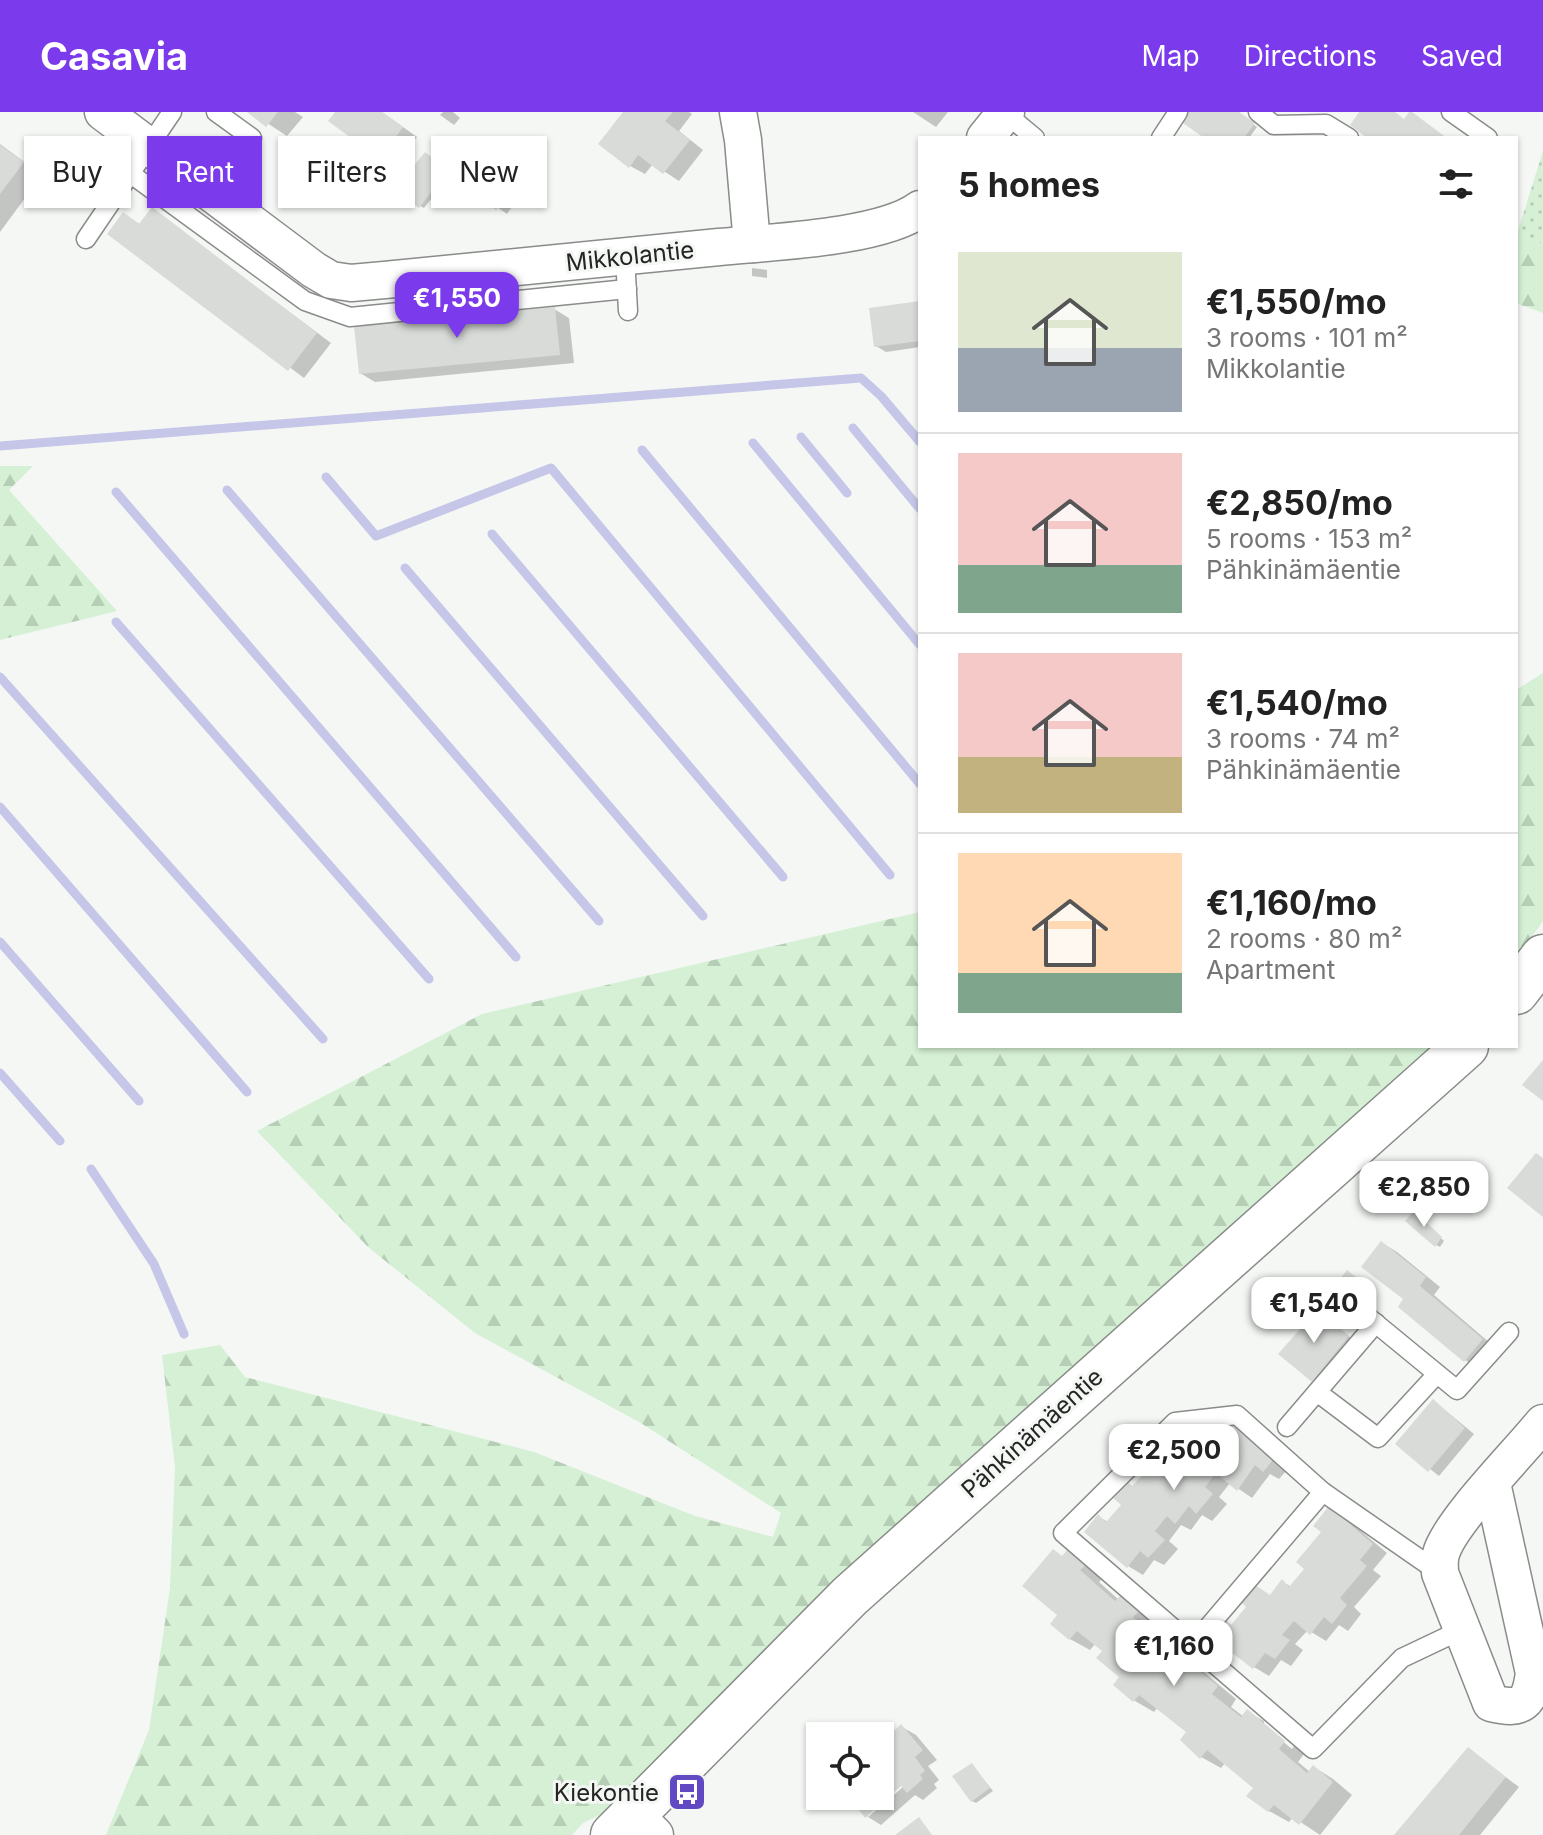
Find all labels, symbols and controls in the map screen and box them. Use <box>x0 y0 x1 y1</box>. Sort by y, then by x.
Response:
text: Casavia <box>40 33 188 79</box>
text: Map <box>1141 39 1200 73</box>
text: Directions <box>1244 39 1377 73</box>
text: Saved <box>1421 39 1503 73</box>
chip: Buy <box>24 136 131 208</box>
chip: Rent <box>147 136 262 208</box>
chip: Filters <box>278 136 415 208</box>
chip: New <box>431 136 547 208</box>
icon: filters <box>1434 162 1478 206</box>
text: 5 homes <box>958 164 1100 205</box>
street label: Mikkolantie <box>564 235 696 277</box>
pin: €1,550 <box>392 272 522 340</box>
text: €1,550/mo <box>1206 281 1387 322</box>
text: €1,550 <box>413 282 501 313</box>
icon: home <box>1022 284 1118 380</box>
text: 3 rooms · 101 m² <box>1206 322 1408 353</box>
text: Mikkolantie <box>1206 353 1346 384</box>
text: €2,850/mo <box>1206 482 1393 523</box>
icon: home <box>1022 485 1118 581</box>
text: 5 rooms · 153 m² <box>1206 523 1412 554</box>
text: Pähkinämäentie <box>1206 554 1401 585</box>
text: €1,540/mo <box>1206 682 1388 723</box>
icon: home <box>1022 685 1118 781</box>
text: 3 rooms · 74 m² <box>1206 723 1400 754</box>
text: Pähkinämäentie <box>1206 754 1401 785</box>
text: €1,160/mo <box>1206 882 1377 923</box>
icon: home <box>1022 885 1118 981</box>
text: 2 rooms · 80 m² <box>1206 923 1402 954</box>
text: Apartment <box>1206 954 1335 985</box>
pin: €2,850 <box>1359 1161 1489 1229</box>
text: €2,850 <box>1377 1171 1471 1202</box>
pin: €1,540 <box>1249 1277 1379 1345</box>
text: €1,540 <box>1269 1287 1359 1318</box>
street label: Pähkinämäentie <box>955 1362 1109 1504</box>
pin: €2,500 <box>1109 1424 1239 1492</box>
text: €2,500 <box>1127 1434 1221 1465</box>
pin: €1,160 <box>1109 1620 1239 1688</box>
text: €1,160 <box>1134 1630 1214 1661</box>
map controls <box>806 1722 894 1810</box>
button: locate <box>806 1722 894 1810</box>
bus stop icon: Kiekontie <box>666 1771 708 1813</box>
place label: Kiekontie <box>554 1778 659 1807</box>

